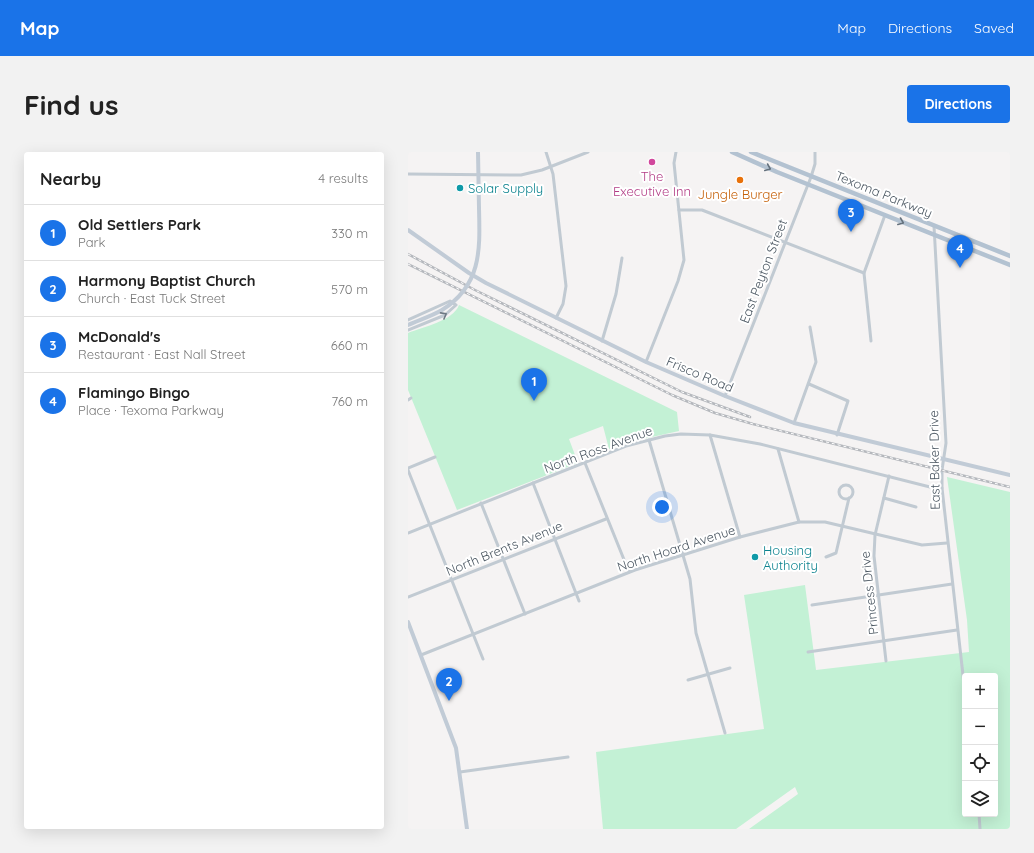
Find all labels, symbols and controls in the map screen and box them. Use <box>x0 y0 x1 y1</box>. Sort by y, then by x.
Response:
text: Map <box>20 16 59 40</box>
text: Map <box>837 19 866 37</box>
text: Directions <box>888 19 952 37</box>
text: Saved <box>974 19 1014 37</box>
button: Directions <box>907 85 1010 123</box>
text: Find us <box>24 87 118 122</box>
marker: The Executive Inn <box>647 157 657 167</box>
one-way arrow <box>763 163 771 171</box>
street label: Texoma Parkway <box>833 167 935 221</box>
text: Nearby <box>40 168 101 189</box>
place label: The Executive Inn <box>613 168 691 199</box>
text: 4 results <box>318 170 368 186</box>
marker: Jungle Burger <box>735 175 745 185</box>
place label: Solar Supply <box>468 180 543 196</box>
marker: Solar Supply <box>455 183 465 193</box>
place label: Jungle Burger <box>697 186 783 202</box>
pin: 3 <box>838 199 864 232</box>
text: Old Settlers Park <box>78 215 201 234</box>
street label: East Peyton Street <box>736 217 790 325</box>
one-way arrow <box>898 217 905 225</box>
text: 1 <box>50 225 56 241</box>
text: 330 m <box>331 225 368 241</box>
text: Park <box>78 234 106 250</box>
pin: 4 <box>947 235 973 268</box>
text: Harmony Baptist Church <box>78 271 255 290</box>
text: 2 <box>49 281 57 297</box>
text: 570 m <box>331 281 368 297</box>
text: Church · East Tuck Street <box>78 290 226 306</box>
one-way arrow <box>440 312 447 320</box>
text: McDonald's <box>78 327 160 346</box>
text: 3 <box>50 337 56 353</box>
text: 660 m <box>331 337 368 353</box>
text: Restaurant · East Nall Street <box>78 346 246 362</box>
street label: Frisco Road <box>664 353 736 395</box>
pin: 1 <box>521 368 547 401</box>
text: Flamingo Bingo <box>78 383 190 402</box>
text: 4 <box>49 393 57 409</box>
text: 760 m <box>332 393 368 409</box>
text: Place · Texoma Parkway <box>78 402 224 418</box>
street label: East Baker Drive <box>925 410 943 510</box>
street label: North Ross Avenue <box>542 422 654 476</box>
your location <box>652 497 672 517</box>
street label: North Brents Avenue <box>443 517 565 579</box>
street label: North Hoard Avenue <box>615 521 737 575</box>
place label: Housing Authority <box>763 542 818 573</box>
street label: Princess Drive <box>857 550 881 636</box>
marker: Housing Authority <box>750 552 760 562</box>
pin: 2 <box>436 668 462 701</box>
map controls <box>962 673 998 817</box>
button: + <box>962 673 998 709</box>
button: − <box>962 709 998 745</box>
button: locate <box>962 745 998 781</box>
button: layers <box>962 781 998 817</box>

